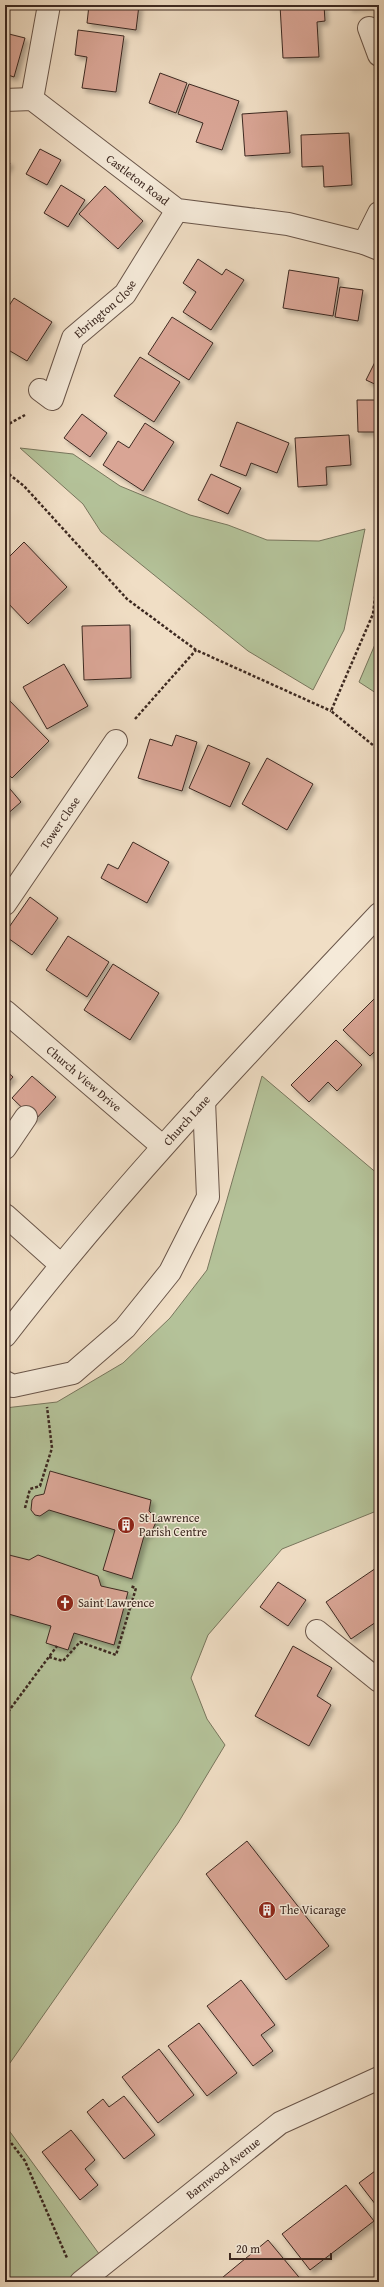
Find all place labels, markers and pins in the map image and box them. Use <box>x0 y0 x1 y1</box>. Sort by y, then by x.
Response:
place label: St Lawrence Parish Centre <box>139 1509 207 1540</box>
building icon: St Lawrence Parish Centre <box>116 1515 136 1535</box>
church icon: Saint Lawrence <box>55 1593 75 1613</box>
place label: Saint Lawrence <box>78 1594 155 1611</box>
building icon: The Vicarage <box>257 1900 277 1920</box>
place label: The Vicarage <box>280 1901 346 1918</box>

